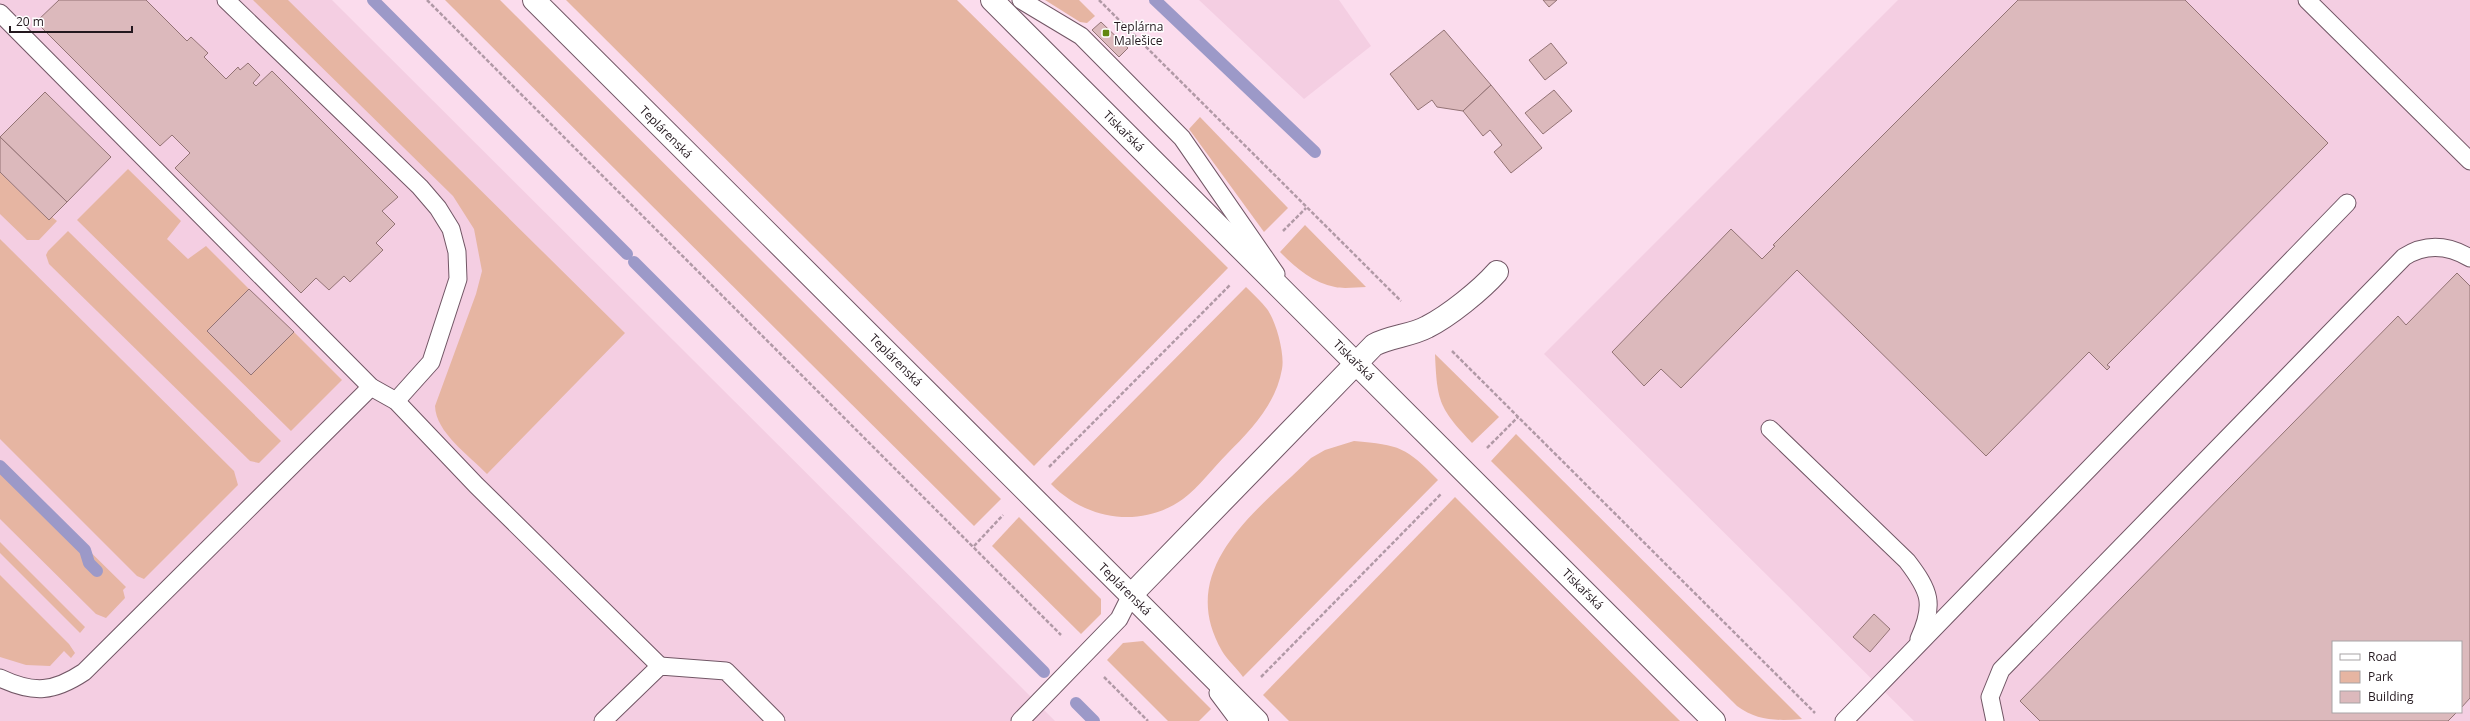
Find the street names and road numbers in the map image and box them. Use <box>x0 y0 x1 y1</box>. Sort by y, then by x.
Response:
street label: Teplárenská <box>636 102 696 162</box>
street label: Tiskařská <box>1100 107 1148 155</box>
street label: Teplárenská <box>866 330 926 390</box>
street label: Tiskařská <box>1330 336 1378 384</box>
street label: Teplárenská <box>1095 559 1155 619</box>
street label: Tiskařská <box>1559 565 1607 613</box>

